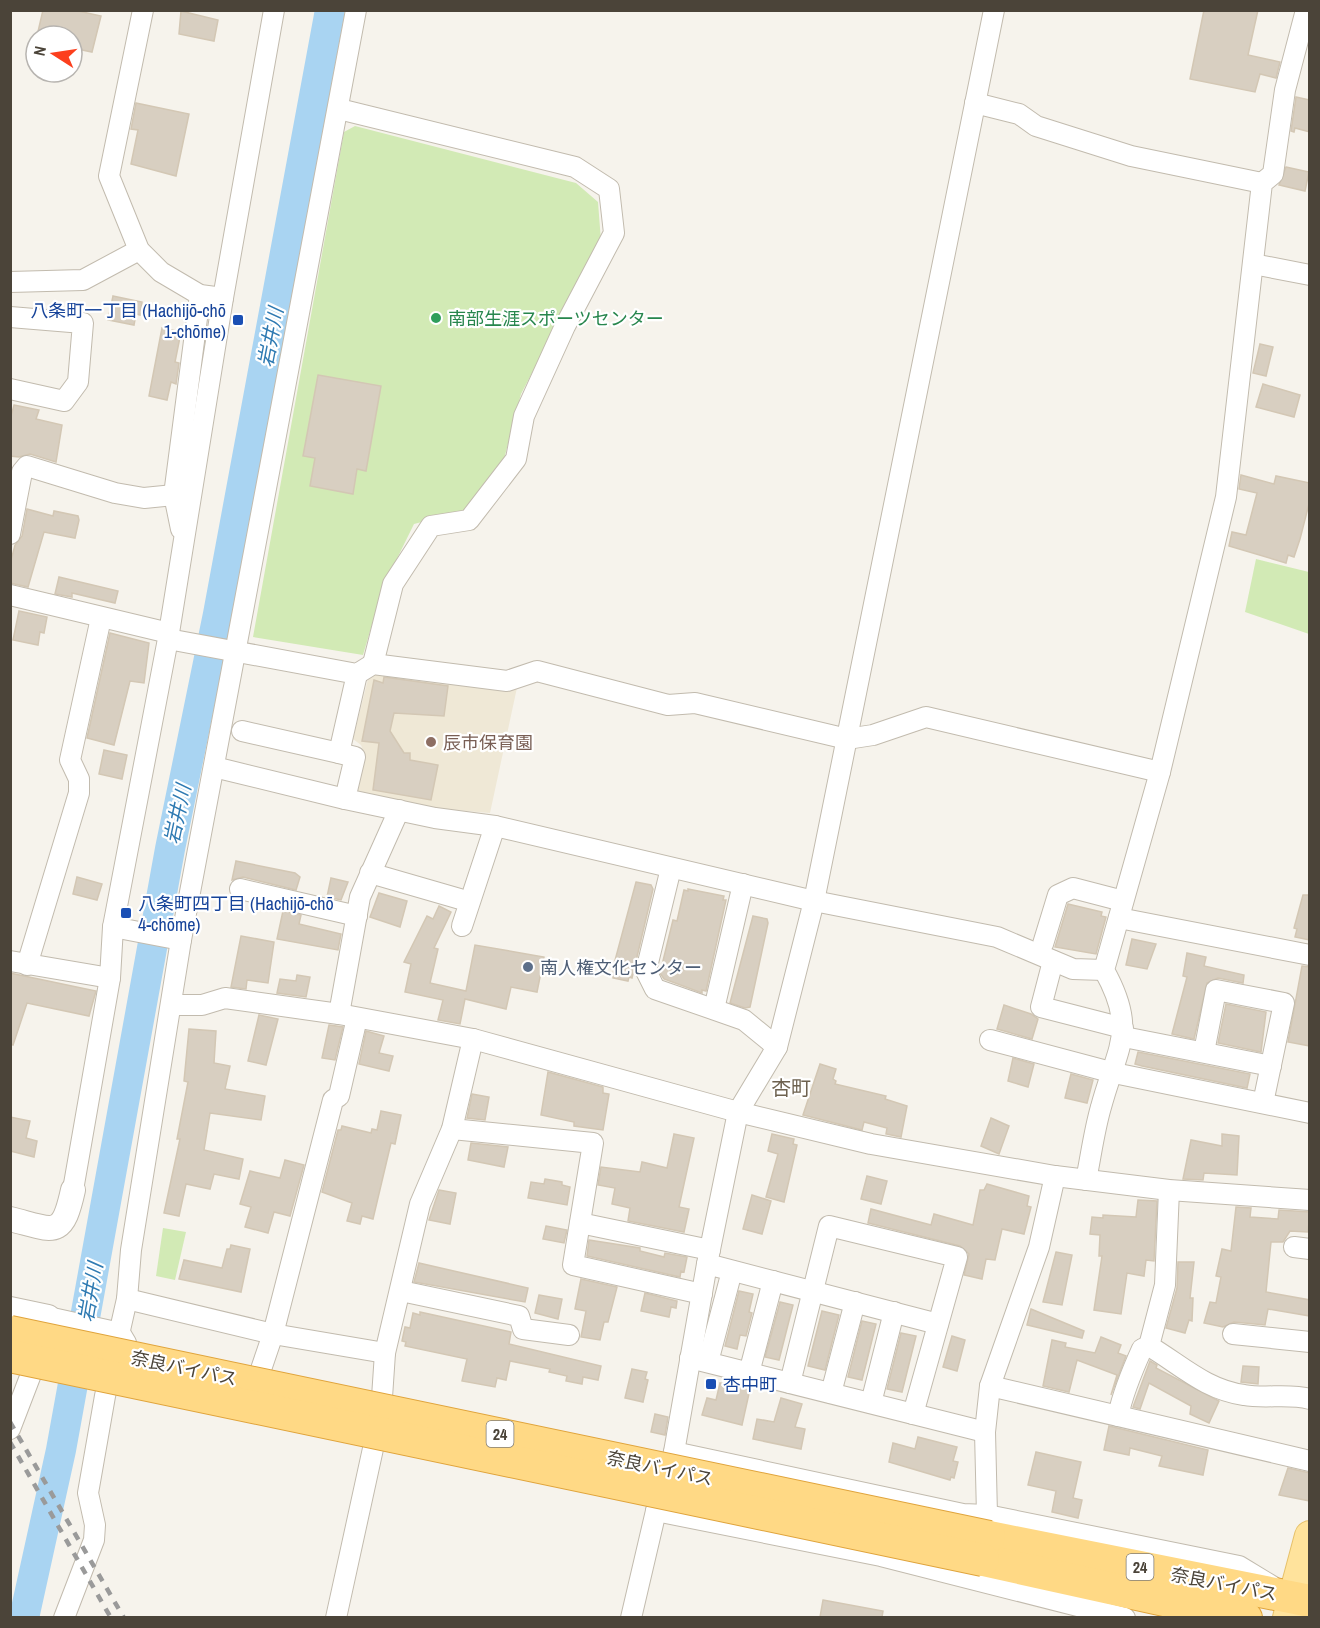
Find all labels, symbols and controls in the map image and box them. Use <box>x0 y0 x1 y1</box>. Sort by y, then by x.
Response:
north arrow <box>24 24 84 84</box>
text: N <box>28 44 51 58</box>
place label: 八条町一丁目 (Hachijō-chō 1-chōme) <box>30 298 226 344</box>
water label: 岩井川 <box>251 303 289 369</box>
place label: 南部生涯スポーツセンター <box>448 306 664 331</box>
marker: 南部生涯スポーツセンター <box>429 311 443 325</box>
marker: 八条町一丁目 (Hachijō-chō 1-chōme) <box>231 313 245 327</box>
place label: 辰市保育園 <box>443 730 533 755</box>
marker: 辰市保育園 <box>424 735 438 749</box>
water label: 岩井川 <box>158 780 197 846</box>
place label: 八条町四丁目 (Hachijō-chō 4-chōme) <box>138 891 334 937</box>
marker: 八条町四丁目 (Hachijō-chō 4-chōme) <box>119 906 133 920</box>
place label: 南人権文化センター <box>540 955 702 980</box>
marker: 南人権文化センター <box>521 960 535 974</box>
district label: 杏町 <box>771 1074 811 1101</box>
water label: 岩井川 <box>71 1258 109 1324</box>
street label: 奈良バイパス <box>129 1345 239 1391</box>
place label: 杏中町 <box>723 1372 777 1397</box>
marker: 杏中町 <box>704 1377 718 1391</box>
road number: 24 <box>486 1421 514 1447</box>
street label: 奈良バイパス <box>605 1445 715 1491</box>
road number: 24 <box>1126 1554 1154 1580</box>
street label: 奈良バイパス <box>1169 1561 1279 1607</box>

